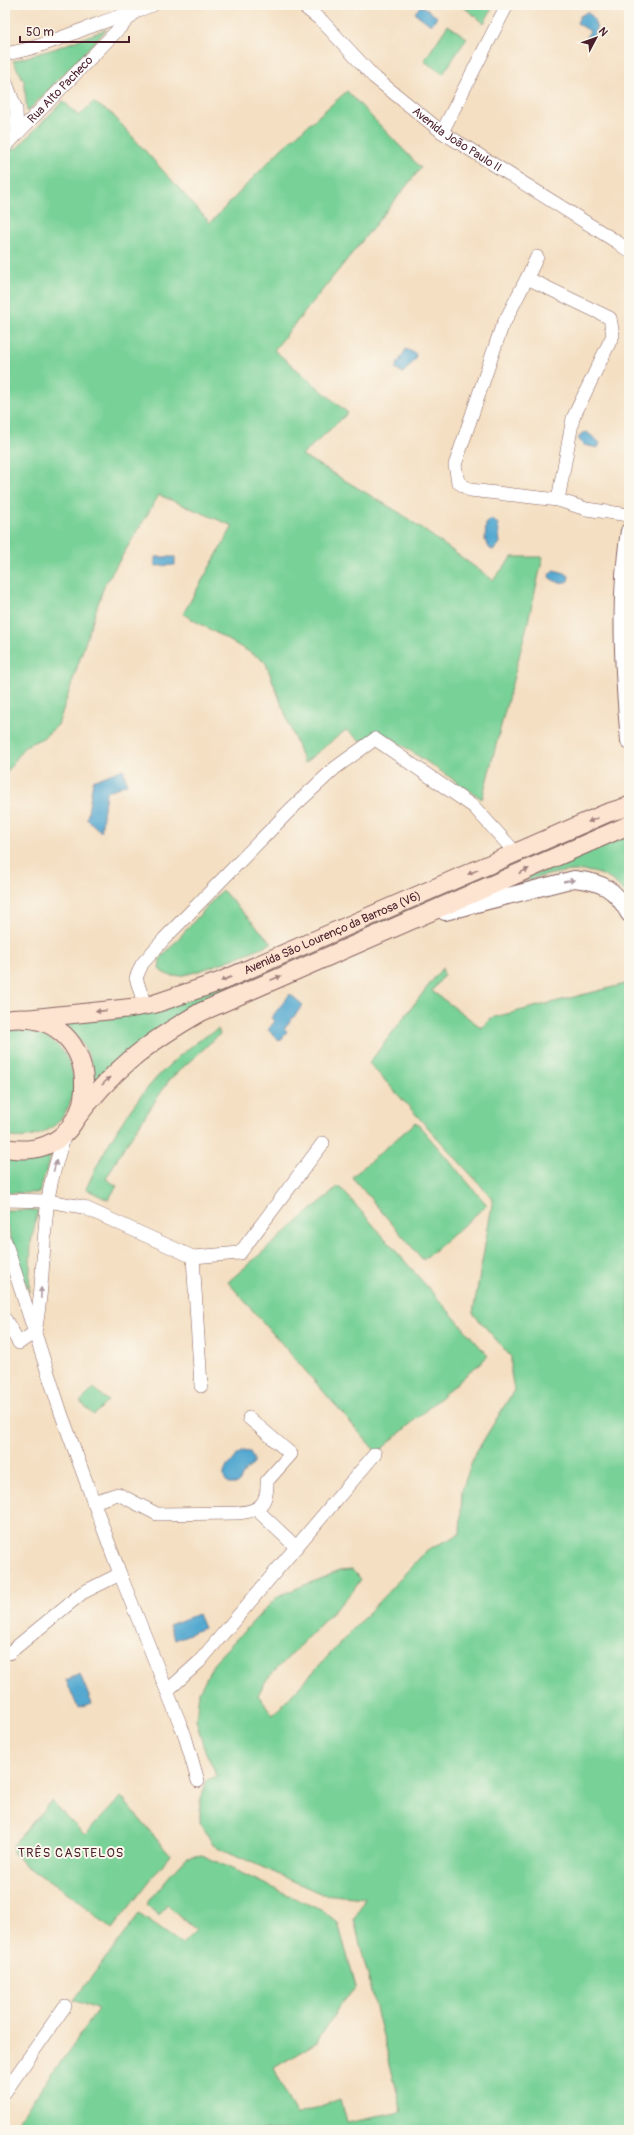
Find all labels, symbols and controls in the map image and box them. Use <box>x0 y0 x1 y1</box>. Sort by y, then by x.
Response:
scale bar <box>20 18 129 44</box>
north arrow <box>576 18 616 58</box>
text: 50 m <box>26 25 54 40</box>
text: N <box>596 25 611 39</box>
street label: Rua Alto Pacheco <box>25 53 97 127</box>
street label: Avenida João Paulo II <box>409 104 504 175</box>
one-way arrow <box>587 817 598 823</box>
one-way arrow <box>518 867 530 873</box>
one-way arrow <box>467 869 479 875</box>
one-way arrow <box>562 877 575 883</box>
street label: Avenida São Lourenço da Barrosa (V6) <box>242 888 423 978</box>
one-way arrow <box>270 975 281 981</box>
one-way arrow <box>220 976 231 982</box>
one-way arrow <box>95 1008 107 1014</box>
one-way arrow <box>101 1076 111 1086</box>
one-way arrow <box>52 1159 58 1171</box>
one-way arrow <box>38 1286 44 1299</box>
district label: TRÊS CASTELOS <box>18 1845 124 1861</box>

